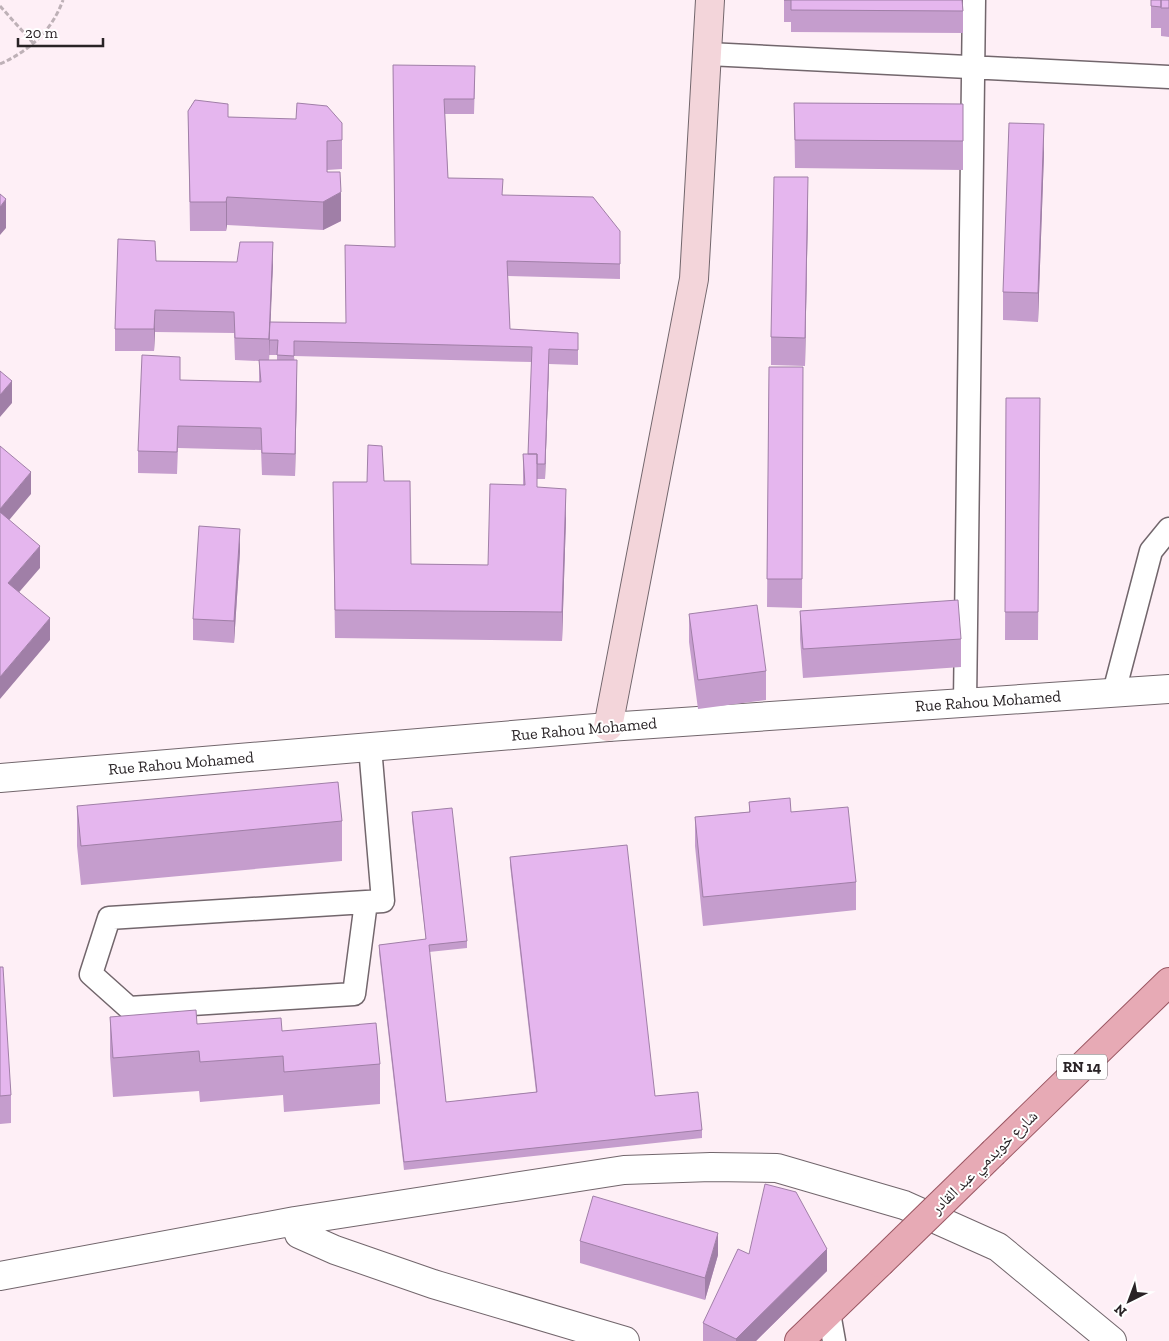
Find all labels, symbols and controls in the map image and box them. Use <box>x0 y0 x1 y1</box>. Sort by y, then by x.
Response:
scale bar <box>18 15 102 47</box>
text: 20 m <box>25 24 58 42</box>
street label: Rue Rahou Mohamed <box>914 686 1062 716</box>
street label: Rue Rahou Mohamed <box>510 713 658 745</box>
street label: Rue Rahou Mohamed <box>107 747 255 779</box>
road number: RN 14 <box>1057 1054 1107 1080</box>
street label: شارع خويدمي عبد القادر <box>926 1106 1043 1221</box>
north arrow <box>1104 1276 1154 1326</box>
text: N <box>1111 1300 1130 1320</box>

